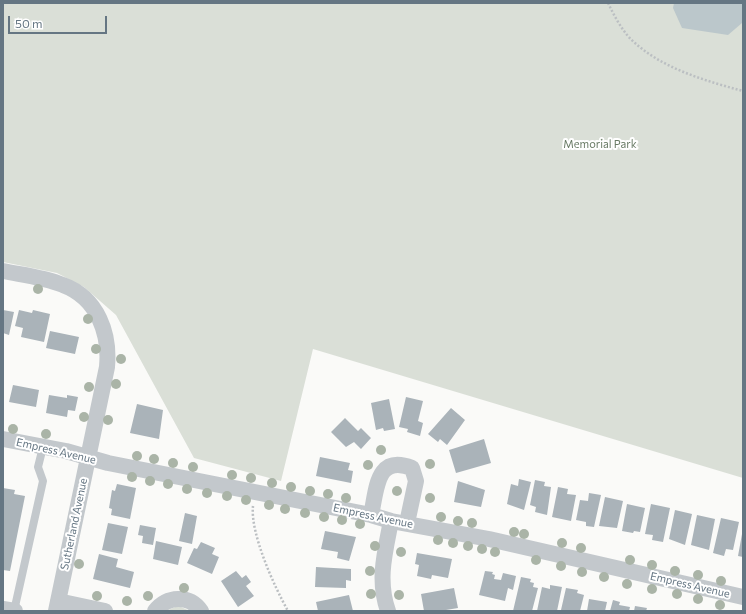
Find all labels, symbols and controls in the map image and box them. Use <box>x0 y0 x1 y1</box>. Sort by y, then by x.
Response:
scale bar <box>10 8 109 34</box>
text: 50 m <box>15 16 43 30</box>
park label: Memorial Park <box>563 137 637 151</box>
street label: Empress Avenue <box>15 435 97 467</box>
street label: Sutherland Avenue <box>58 477 90 571</box>
street label: Empress Avenue <box>332 501 414 531</box>
street label: Empress Avenue <box>649 569 731 601</box>

